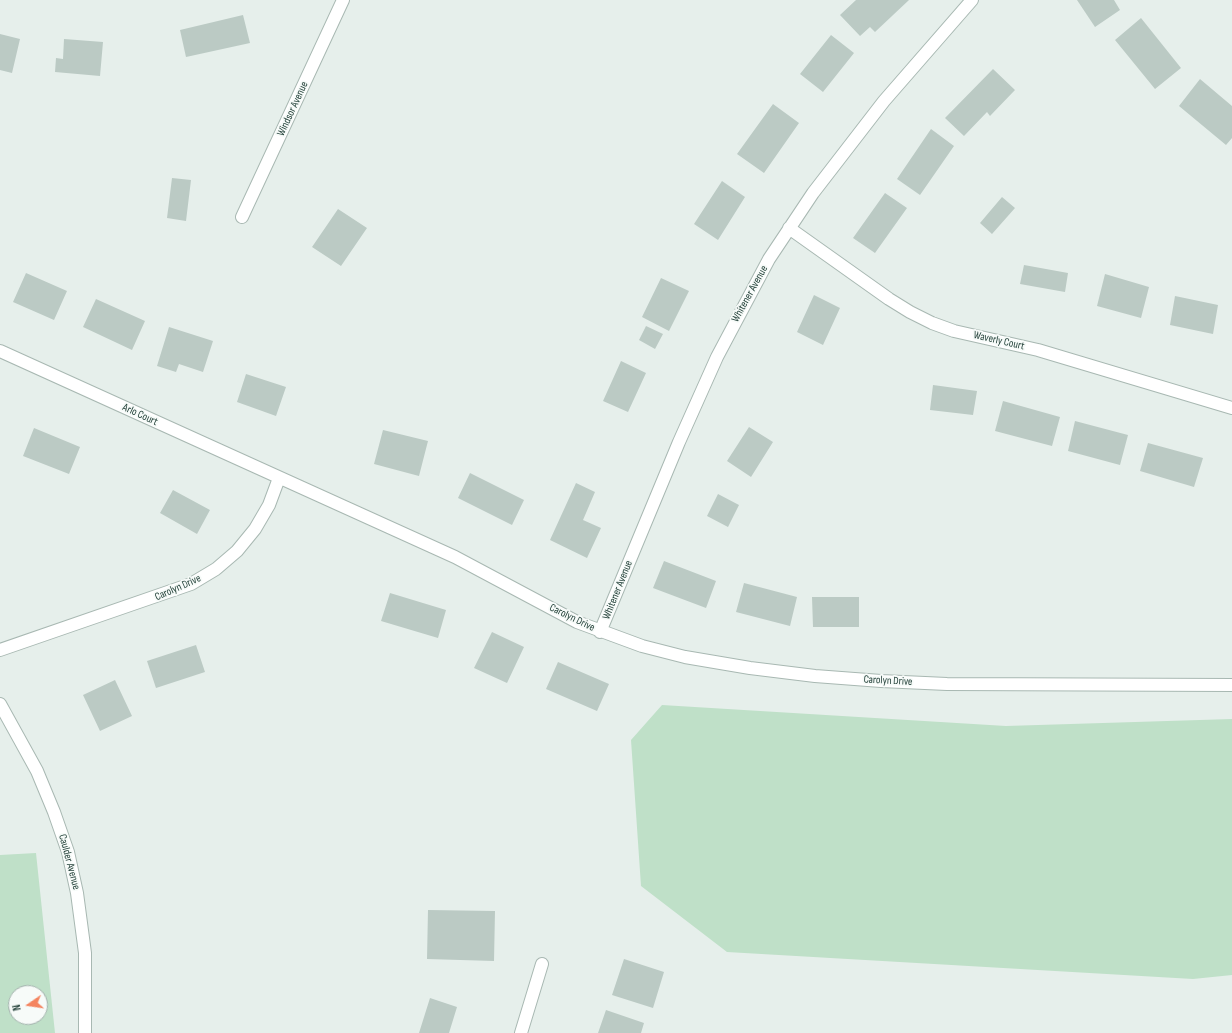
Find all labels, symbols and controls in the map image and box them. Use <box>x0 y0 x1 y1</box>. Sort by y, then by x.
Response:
street label: Windsor Avenue <box>275 80 311 138</box>
street label: Whitener Avenue <box>729 263 771 325</box>
street label: Waverly Court <box>972 329 1026 353</box>
street label: Arlo Court <box>120 401 160 429</box>
street label: Whitener Avenue <box>600 559 636 621</box>
street label: Carolyn Drive <box>153 572 203 604</box>
street label: Carolyn Drive <box>547 601 597 635</box>
street label: Carolyn Drive <box>863 673 913 689</box>
street label: Caulder Avenue <box>55 833 83 891</box>
north arrow <box>8 985 48 1025</box>
text: N <box>10 1003 24 1012</box>

